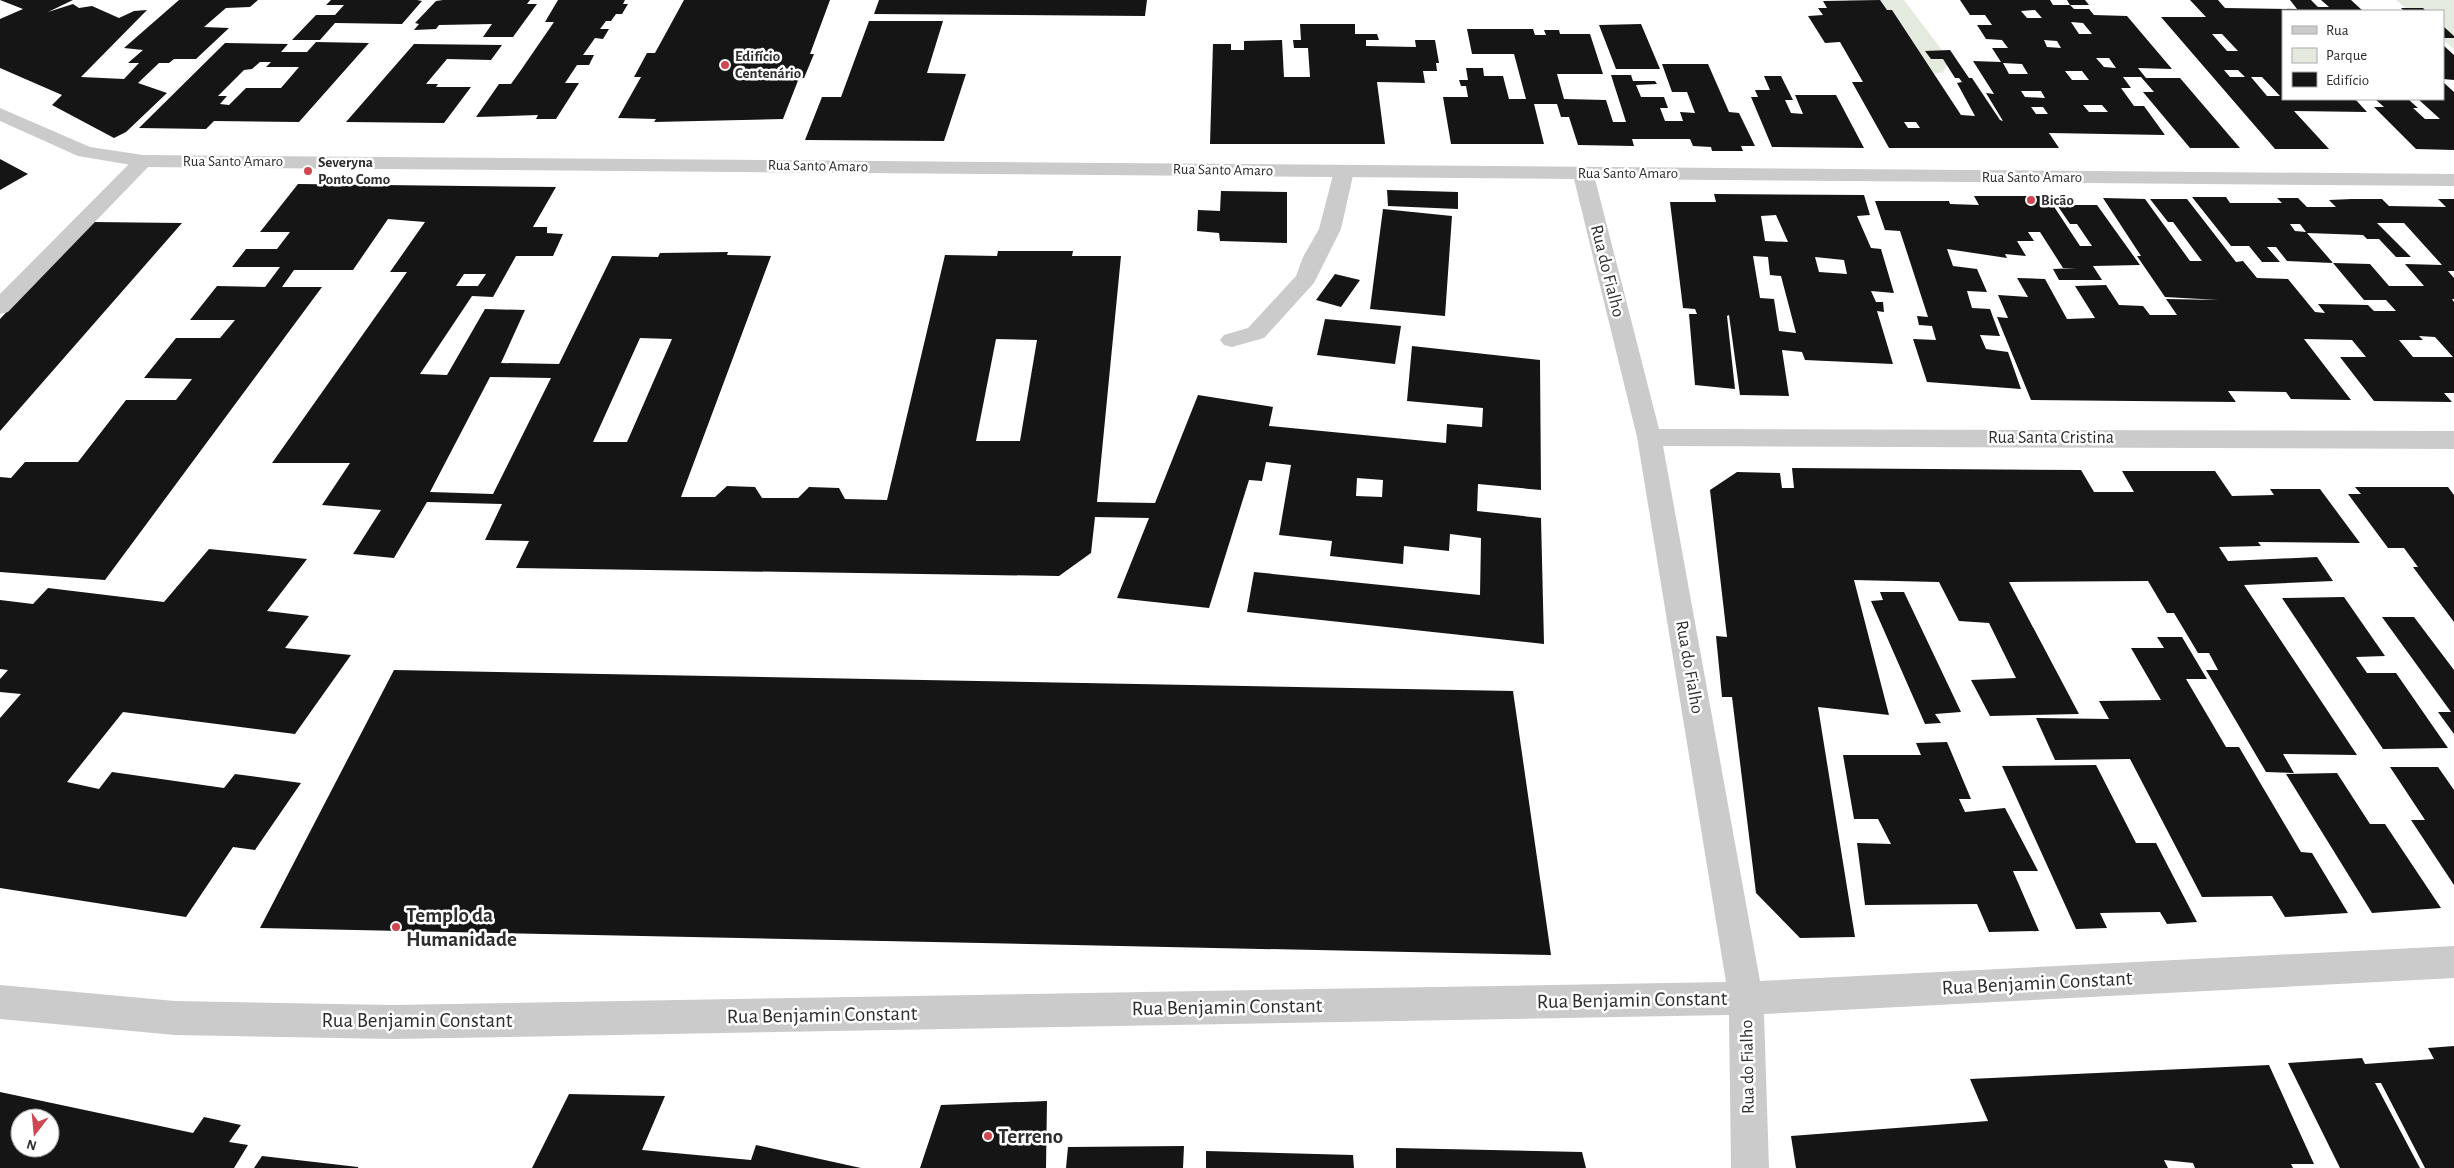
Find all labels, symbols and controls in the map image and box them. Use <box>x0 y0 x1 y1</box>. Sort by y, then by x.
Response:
legend <box>2282 10 2444 100</box>
text: Rua <box>2326 23 2349 38</box>
text: Parque <box>2326 48 2367 63</box>
place label: Edifício Centenário <box>735 49 801 81</box>
marker: Edifício Centenário <box>719 59 731 71</box>
text: Edifício <box>2326 73 2369 88</box>
street label: Rua Santo Amaro <box>183 154 283 169</box>
place label: Severyna Ponto Como <box>318 155 390 187</box>
street label: Rua Santo Amaro <box>768 158 868 174</box>
street label: Rua Santo Amaro <box>1173 162 1273 178</box>
marker: Severyna Ponto Como <box>302 165 314 177</box>
street label: Rua Santo Amaro <box>1578 166 1678 181</box>
street label: Rua Santo Amaro <box>1982 170 2082 185</box>
place label: Bicão <box>2041 193 2074 208</box>
marker: Bicão <box>2025 194 2037 206</box>
street label: Rua do Fialho <box>1587 223 1627 319</box>
street label: Rua Santa Cristina <box>1988 429 2114 447</box>
street label: Rua do Fialho <box>1672 619 1706 715</box>
place label: Templo da Humanidade <box>406 905 517 950</box>
marker: Templo da Humanidade <box>390 921 402 933</box>
street label: Rua Benjamin Constant <box>1941 968 2133 998</box>
street label: Rua Benjamin Constant <box>1536 988 1728 1012</box>
street label: Rua Benjamin Constant <box>1131 995 1323 1019</box>
street label: Rua Benjamin Constant <box>726 1003 918 1027</box>
street label: Rua Benjamin Constant <box>322 1010 513 1031</box>
street label: Rua do Fialho <box>1738 1020 1758 1114</box>
north arrow <box>10 1108 60 1158</box>
place label: Terreno <box>998 1126 1063 1147</box>
marker: Terreno <box>982 1130 994 1142</box>
text: N <box>25 1136 38 1153</box>

